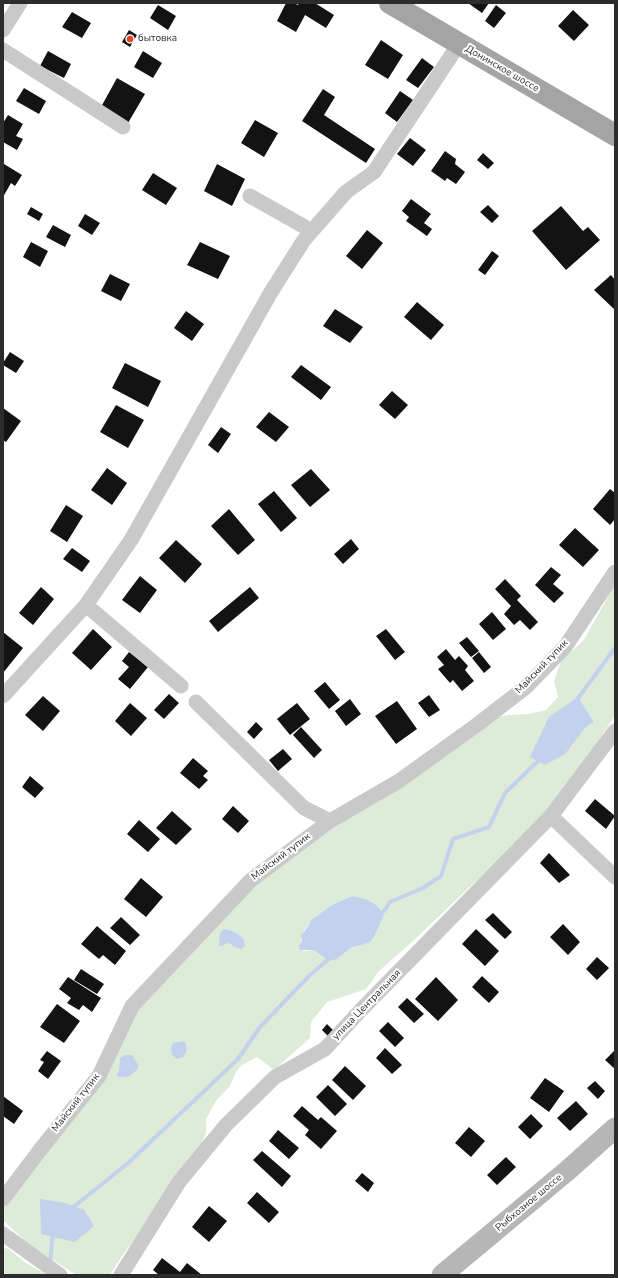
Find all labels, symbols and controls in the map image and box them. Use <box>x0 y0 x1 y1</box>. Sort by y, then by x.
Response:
place label: бытовка <box>138 33 177 45</box>
marker: бытовка <box>125 34 135 44</box>
street label: Донинское шоссе <box>463 43 541 95</box>
street label: Майский тупик <box>513 637 571 697</box>
street label: Майский тупик <box>249 831 313 883</box>
street label: улица Центральная <box>330 967 404 1043</box>
street label: Майский тупик <box>50 1071 102 1135</box>
street label: Рыбхозное шоссе <box>493 1172 565 1234</box>

